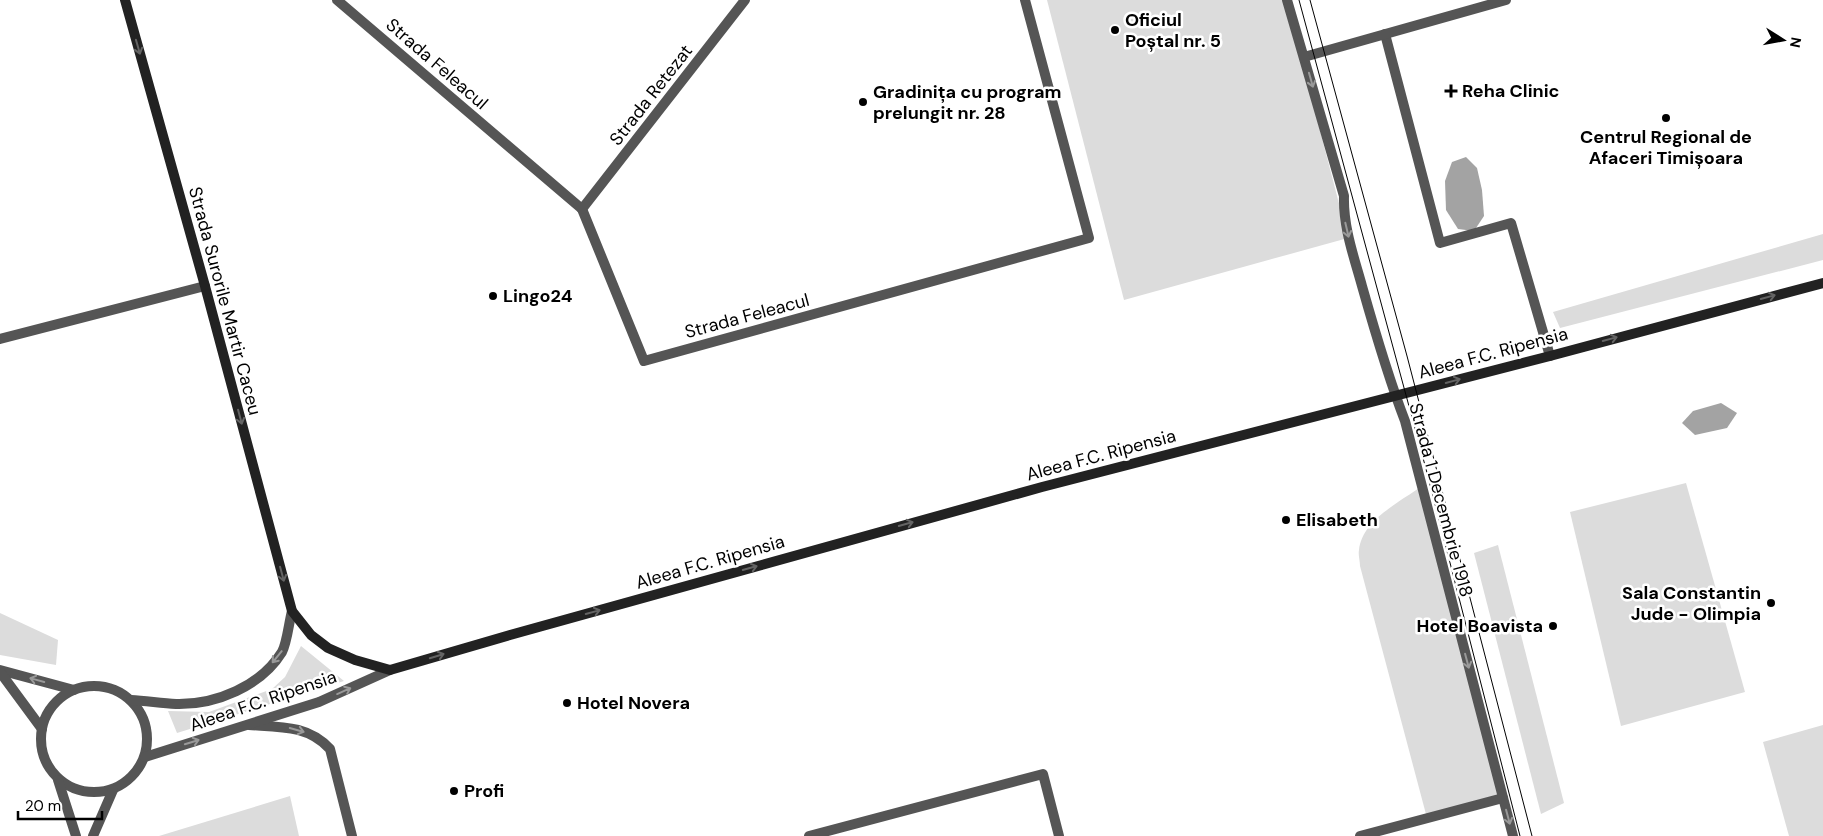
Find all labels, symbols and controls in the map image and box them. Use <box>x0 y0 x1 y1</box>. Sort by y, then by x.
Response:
place label: Oficiul Poștal nr. 5 <box>1125 8 1221 53</box>
street label: Strada Feleacul <box>381 13 493 115</box>
north arrow <box>1758 15 1808 65</box>
marker: Oficiul Poștal nr. 5 <box>1109 24 1121 36</box>
text: N <box>1786 36 1806 49</box>
one-way arrow <box>133 39 143 55</box>
street label: Strada Retezat <box>604 40 698 150</box>
one-way arrow <box>1306 72 1316 88</box>
place label: Reha Clinic <box>1462 79 1560 103</box>
place label: Gradinița cu program prelungit nr. 28 <box>873 80 1061 125</box>
marker: Reha Clinic <box>1444 84 1458 98</box>
marker: Gradinița cu program prelungit nr. 28 <box>857 96 869 108</box>
marker: Centrul Regional de Afaceri Timișoara <box>1660 112 1672 124</box>
place label: Centrul Regional de Afaceri Timișoara <box>1580 125 1752 170</box>
street label: Strada Surorile Martir Caceu <box>183 184 267 418</box>
one-way arrow <box>1343 222 1352 238</box>
place label: Lingo24 <box>503 284 573 308</box>
street label: Strada Feleacul <box>682 288 812 344</box>
marker: Lingo24 <box>487 290 499 302</box>
one-way arrow <box>1759 292 1775 302</box>
street label: Aleea F.C. Ripensia <box>1416 322 1570 384</box>
one-way arrow <box>1602 334 1618 343</box>
one-way arrow <box>1445 376 1461 385</box>
street label: Strada 1 Decembrie 1918 <box>1404 400 1478 600</box>
one-way arrow <box>236 409 245 425</box>
street label: Aleea F.C. Ripensia <box>1024 424 1178 486</box>
place label: Elisabeth <box>1296 508 1378 532</box>
marker: Elisabeth <box>1280 514 1292 526</box>
one-way arrow <box>898 519 914 529</box>
street label: Aleea F.C. Ripensia <box>633 529 787 595</box>
one-way arrow <box>741 563 757 572</box>
one-way arrow <box>278 566 287 582</box>
place label: Sala Constantin Jude - Olimpia <box>1622 581 1761 626</box>
marker: Sala Constantin Jude - Olimpia <box>1765 597 1777 609</box>
one-way arrow <box>585 606 601 616</box>
place label: Hotel Boavista <box>1417 614 1543 638</box>
marker: Hotel Boavista <box>1547 620 1559 632</box>
one-way arrow <box>272 650 283 663</box>
one-way arrow <box>429 651 445 661</box>
one-way arrow <box>1463 652 1473 668</box>
street label: Aleea F.C. Ripensia <box>186 665 340 737</box>
one-way arrow <box>30 674 46 684</box>
one-way arrow <box>336 686 351 695</box>
place label: Hotel Novera <box>577 691 690 715</box>
marker: Hotel Novera <box>561 697 573 709</box>
one-way arrow <box>289 726 305 736</box>
one-way arrow <box>183 737 199 747</box>
place label: Profi <box>464 779 504 803</box>
marker: Profi <box>448 785 460 797</box>
scale bar <box>18 788 101 820</box>
text: 20 m <box>25 796 61 816</box>
one-way arrow <box>1504 809 1513 825</box>

